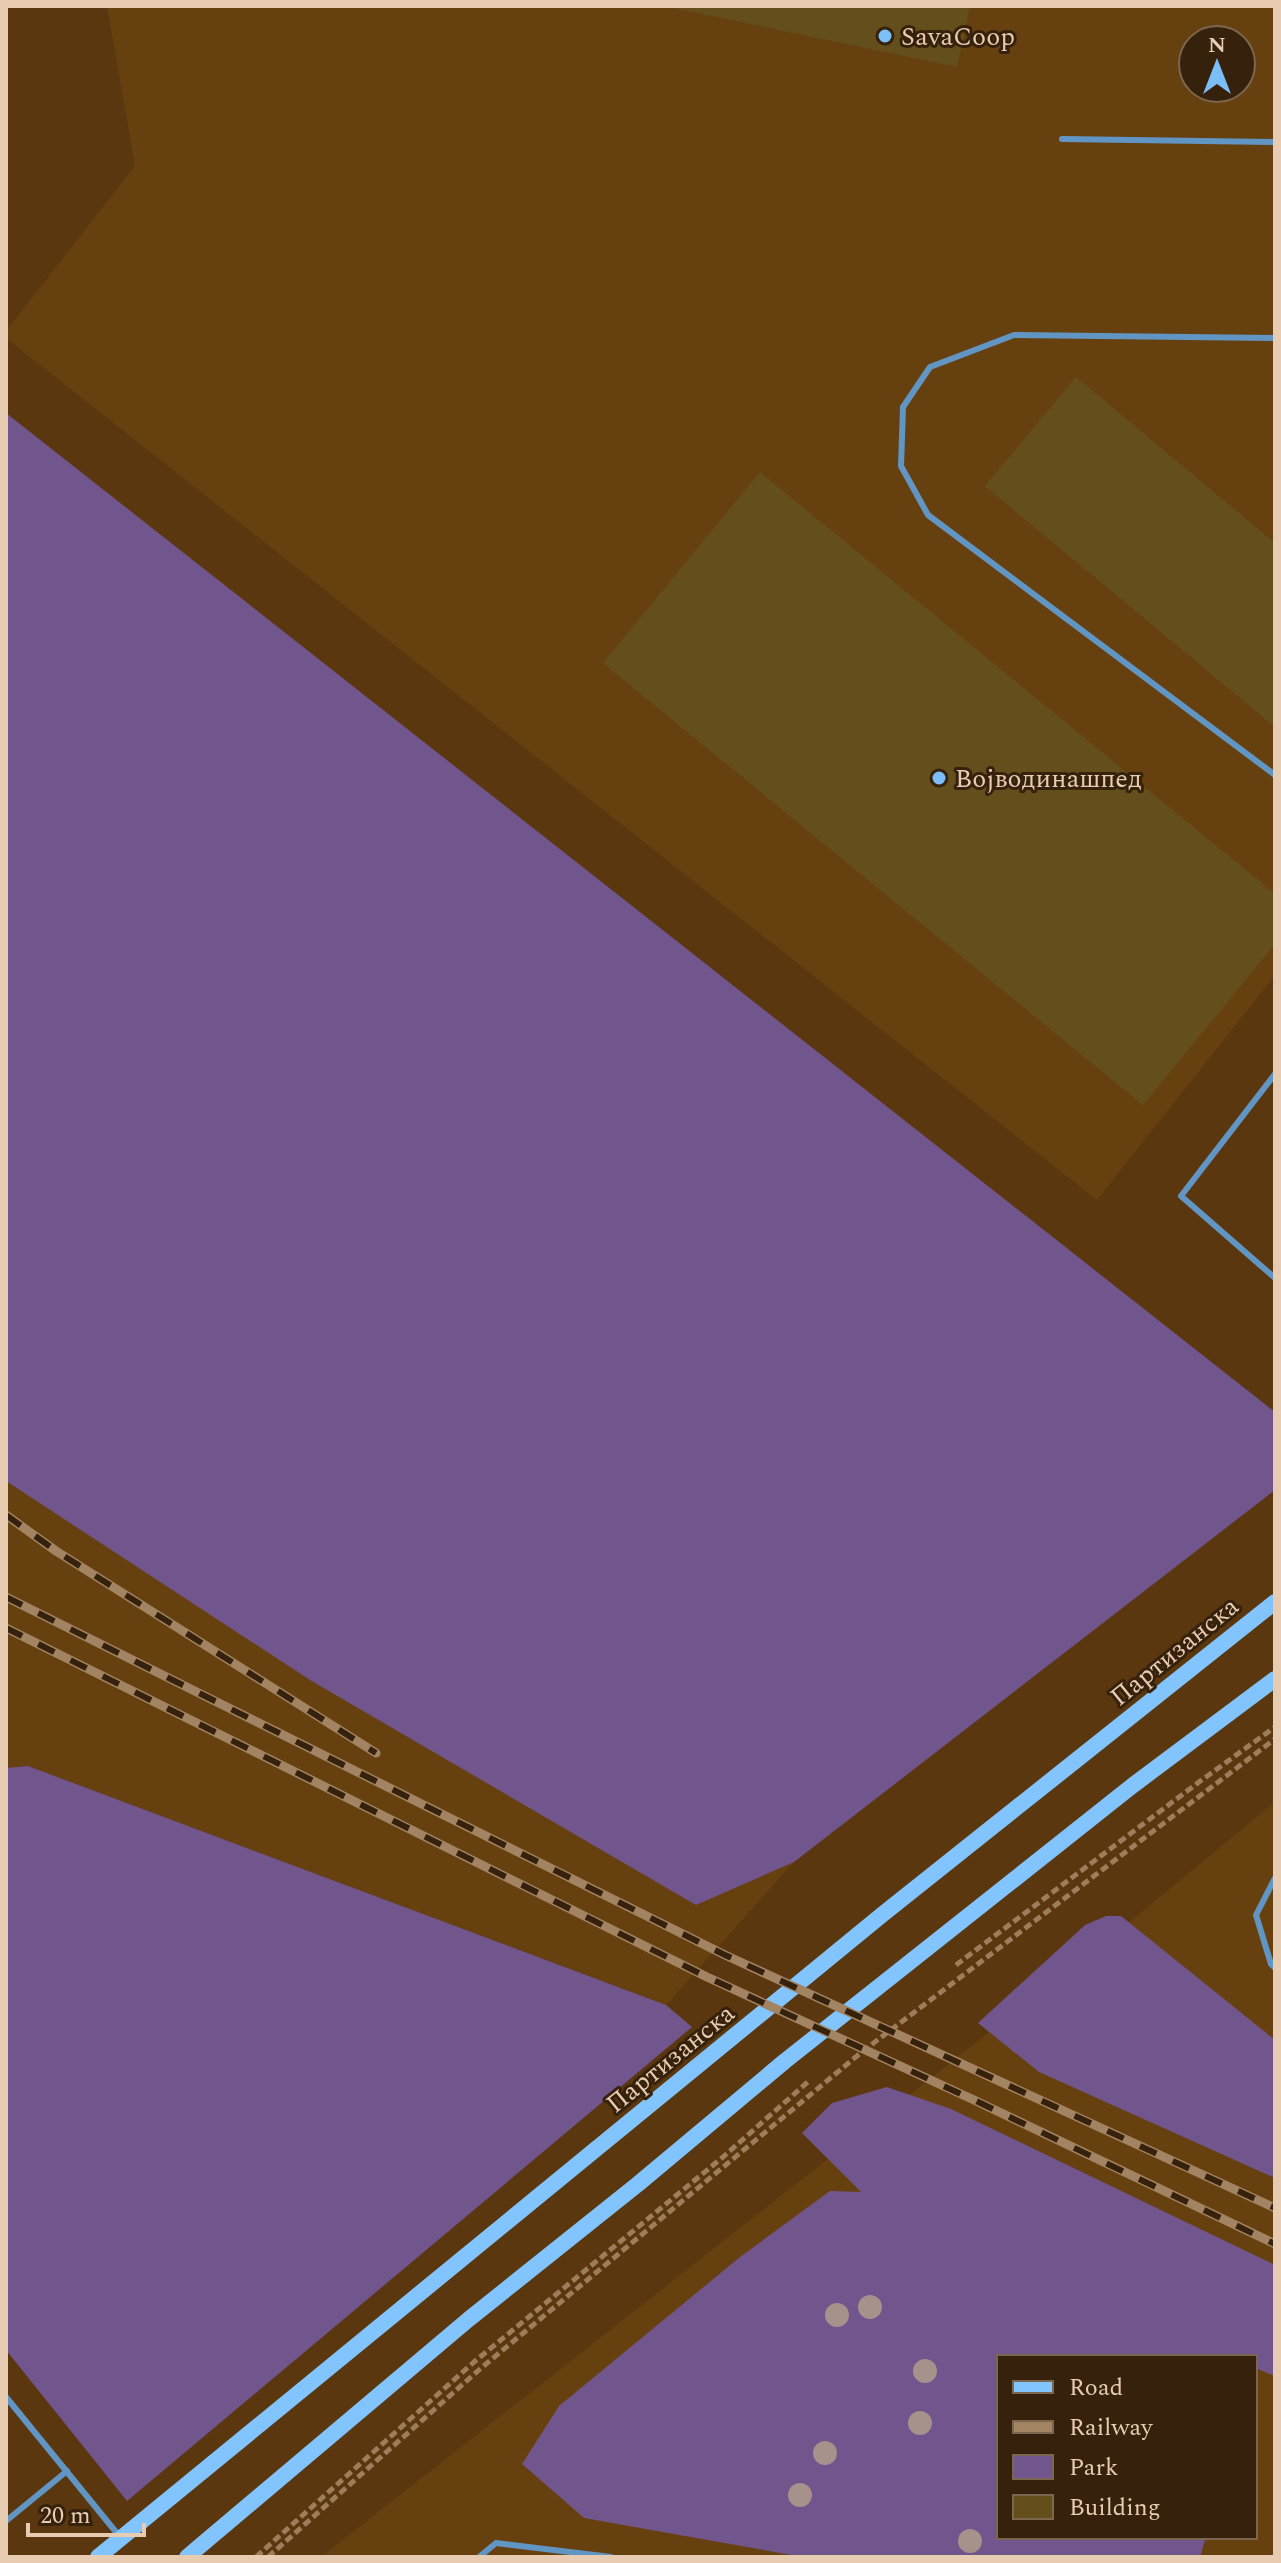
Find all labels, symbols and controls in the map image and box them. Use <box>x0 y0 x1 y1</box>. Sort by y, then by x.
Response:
place label: SavaCoop <box>901 17 1015 57</box>
north arrow <box>1177 24 1257 104</box>
marker: SavaCoop <box>876 27 894 45</box>
text: N <box>1208 29 1226 62</box>
place label: Војводинашпед <box>955 759 1142 799</box>
marker: Војводинашпед <box>930 769 948 787</box>
street label: Партизанска <box>1101 1587 1248 1716</box>
street label: Партизанска <box>597 1994 744 2123</box>
legend <box>997 2355 1257 2539</box>
text: Road <box>1069 2370 1123 2406</box>
text: Railway <box>1069 2410 1154 2446</box>
text: Park <box>1069 2450 1119 2486</box>
scale bar <box>28 2487 144 2537</box>
text: Building <box>1069 2490 1161 2526</box>
text: 20 m <box>40 2498 91 2534</box>

